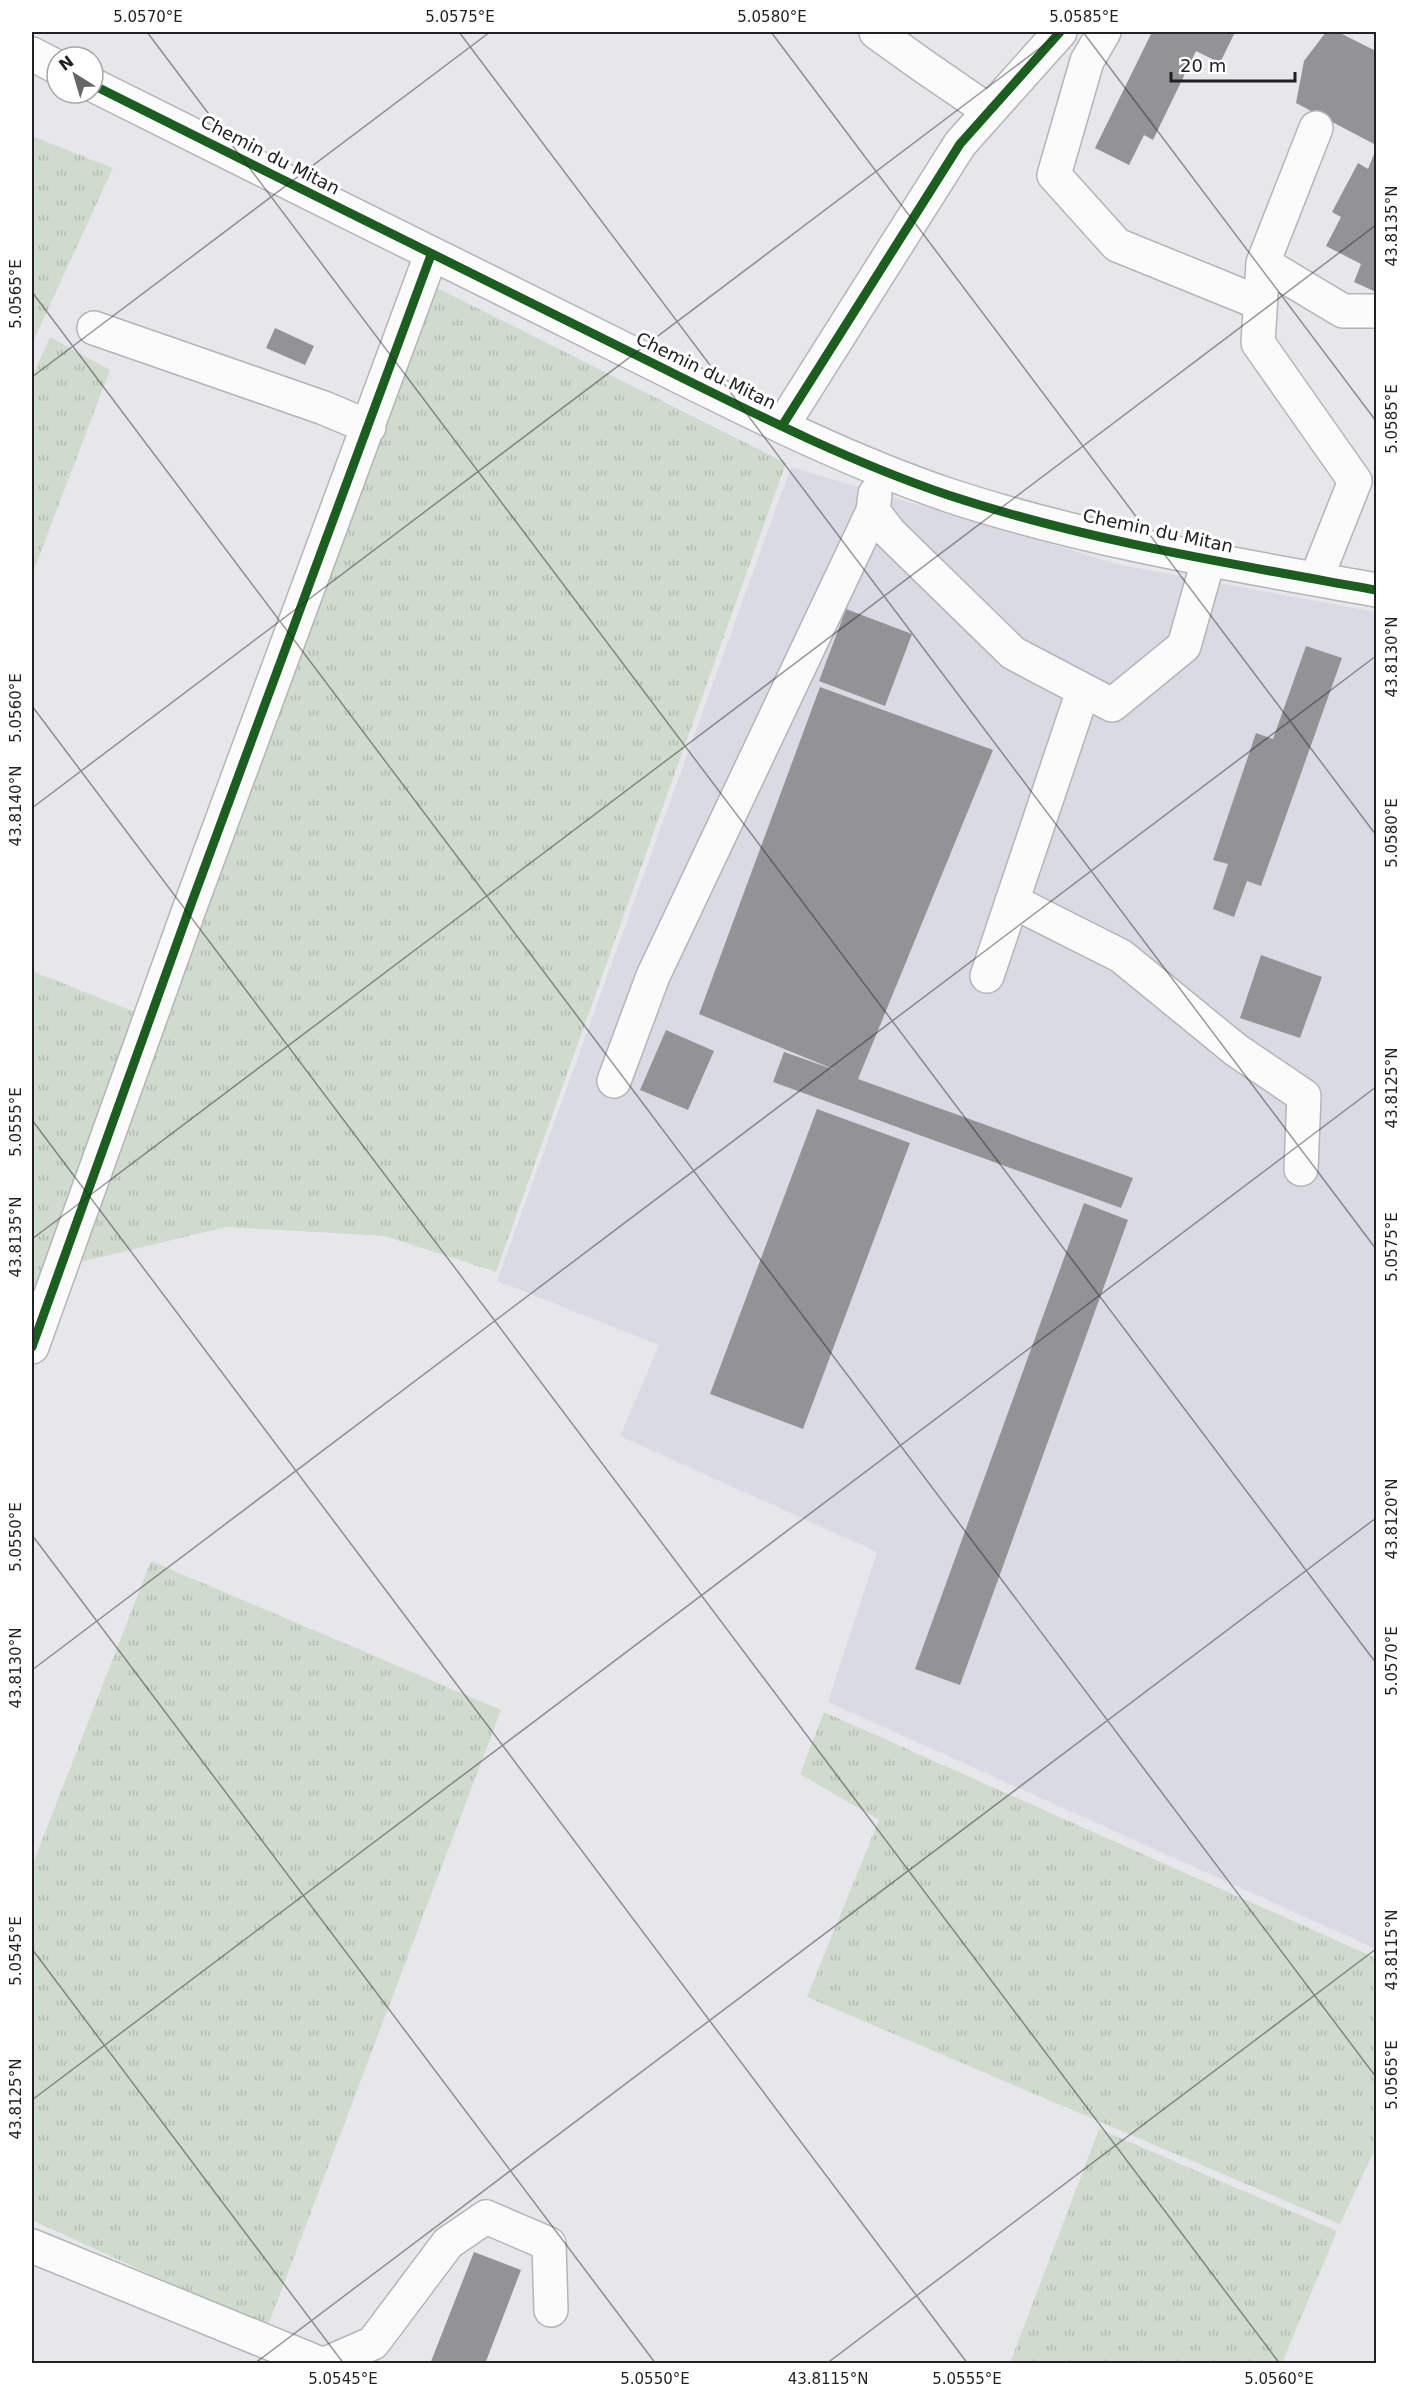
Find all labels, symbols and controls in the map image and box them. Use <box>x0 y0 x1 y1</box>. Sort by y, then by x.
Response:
text: 5.0570°E <box>113 8 183 26</box>
text: 5.0575°E <box>425 8 495 26</box>
text: 5.0580°E <box>737 8 807 26</box>
text: 5.0585°E <box>1049 8 1119 26</box>
north arrow <box>45 45 105 105</box>
scale bar <box>1171 45 1296 83</box>
text: N <box>55 52 77 75</box>
text: 20 m <box>1180 55 1226 76</box>
street label: Chemin du Mitan <box>197 110 343 199</box>
text: 43.8135°N <box>1383 186 1401 266</box>
text: 5.0565°E <box>7 259 25 329</box>
street label: Chemin du Mitan <box>633 328 780 414</box>
text: 5.0585°E <box>1383 384 1401 454</box>
street label: Chemin du Mitan <box>1081 504 1235 557</box>
text: 43.8130°N <box>1383 617 1401 697</box>
text: 5.0560°E <box>7 673 25 743</box>
text: 43.8140°N <box>7 766 25 846</box>
text: 5.0580°E <box>1383 798 1401 868</box>
text: 43.8125°N <box>1383 1048 1401 1128</box>
text: 5.0555°E <box>7 1087 25 1157</box>
text: 43.8135°N <box>7 1197 25 1277</box>
text: 5.0575°E <box>1383 1212 1401 1282</box>
text: 43.8120°N <box>1383 1479 1401 1559</box>
text: 5.0550°E <box>7 1502 25 1572</box>
text: 5.0570°E <box>1383 1626 1401 1696</box>
text: 43.8130°N <box>7 1628 25 1708</box>
text: 43.8115°N <box>1383 1910 1401 1990</box>
text: 5.0545°E <box>7 1916 25 1986</box>
text: 5.0565°E <box>1383 2040 1401 2110</box>
text: 43.8125°N <box>7 2059 25 2139</box>
text: 5.0545°E <box>308 2370 378 2388</box>
text: 5.0550°E <box>620 2370 690 2388</box>
text: 43.8115°N <box>788 2370 868 2388</box>
text: 5.0555°E <box>932 2370 1002 2388</box>
text: 5.0560°E <box>1244 2370 1314 2388</box>

